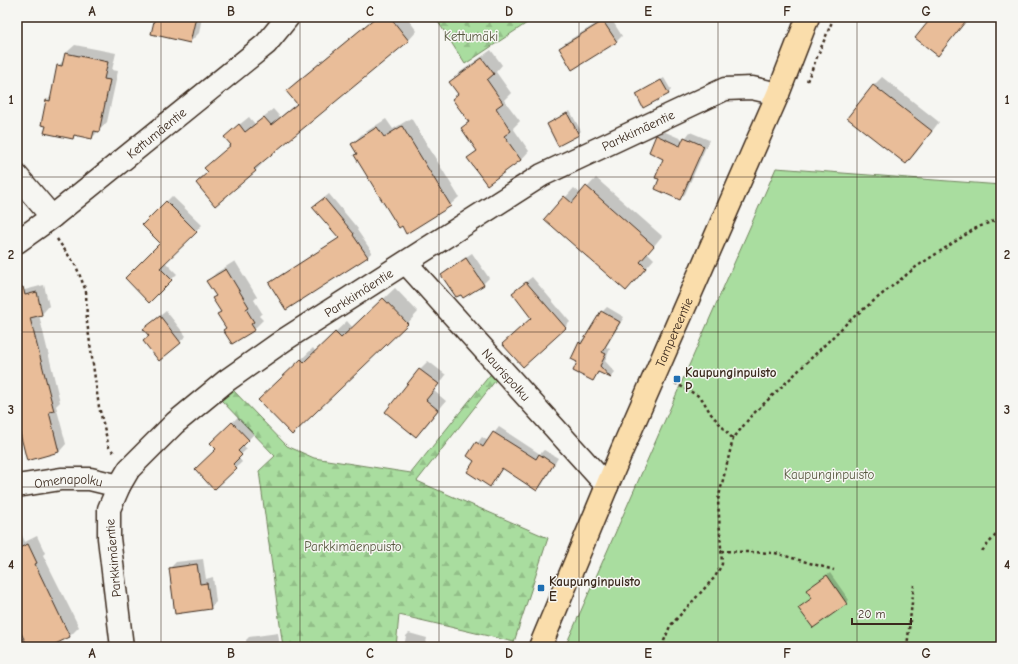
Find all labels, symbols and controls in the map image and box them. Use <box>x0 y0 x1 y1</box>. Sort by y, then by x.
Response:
text: A <box>88 4 96 19</box>
text: B <box>227 4 235 19</box>
text: C <box>366 4 374 19</box>
text: D <box>505 4 513 19</box>
text: E <box>644 4 652 19</box>
text: F <box>783 4 791 19</box>
text: G <box>921 4 931 19</box>
park label: Kettumäki <box>444 29 498 44</box>
text: 1 <box>8 92 14 107</box>
text: 1 <box>1004 92 1010 107</box>
street label: Kettumäentie <box>123 104 189 161</box>
street label: Parkkimäentie <box>599 106 677 153</box>
text: 2 <box>8 247 14 262</box>
text: 2 <box>1004 247 1010 262</box>
street label: Parkkimäentie <box>321 265 396 320</box>
street label: Tampereentie <box>652 294 696 369</box>
street label: Naurispolku <box>479 345 534 404</box>
place label: Kaupunginpuisto P <box>685 365 777 395</box>
marker: Kaupunginpuisto P <box>672 374 682 384</box>
text: 3 <box>8 402 14 417</box>
text: 3 <box>1004 402 1010 417</box>
park label: Kaupunginpuisto <box>784 467 874 482</box>
street label: Omenapolku <box>33 472 104 491</box>
street label: Parkkimäentie <box>102 518 124 598</box>
park label: Parkkimäenpuisto <box>304 539 402 554</box>
text: 4 <box>8 557 14 572</box>
text: 4 <box>1004 557 1010 572</box>
place label: Kaupunginpuisto E <box>549 574 641 604</box>
marker: Kaupunginpuisto E <box>536 583 546 593</box>
scale bar <box>852 600 911 626</box>
text: 20 m <box>858 607 886 621</box>
text: A <box>88 646 96 661</box>
text: B <box>227 646 235 661</box>
text: C <box>366 646 374 661</box>
text: D <box>505 646 513 661</box>
text: E <box>644 646 652 661</box>
text: F <box>783 646 791 661</box>
text: G <box>921 646 931 661</box>

